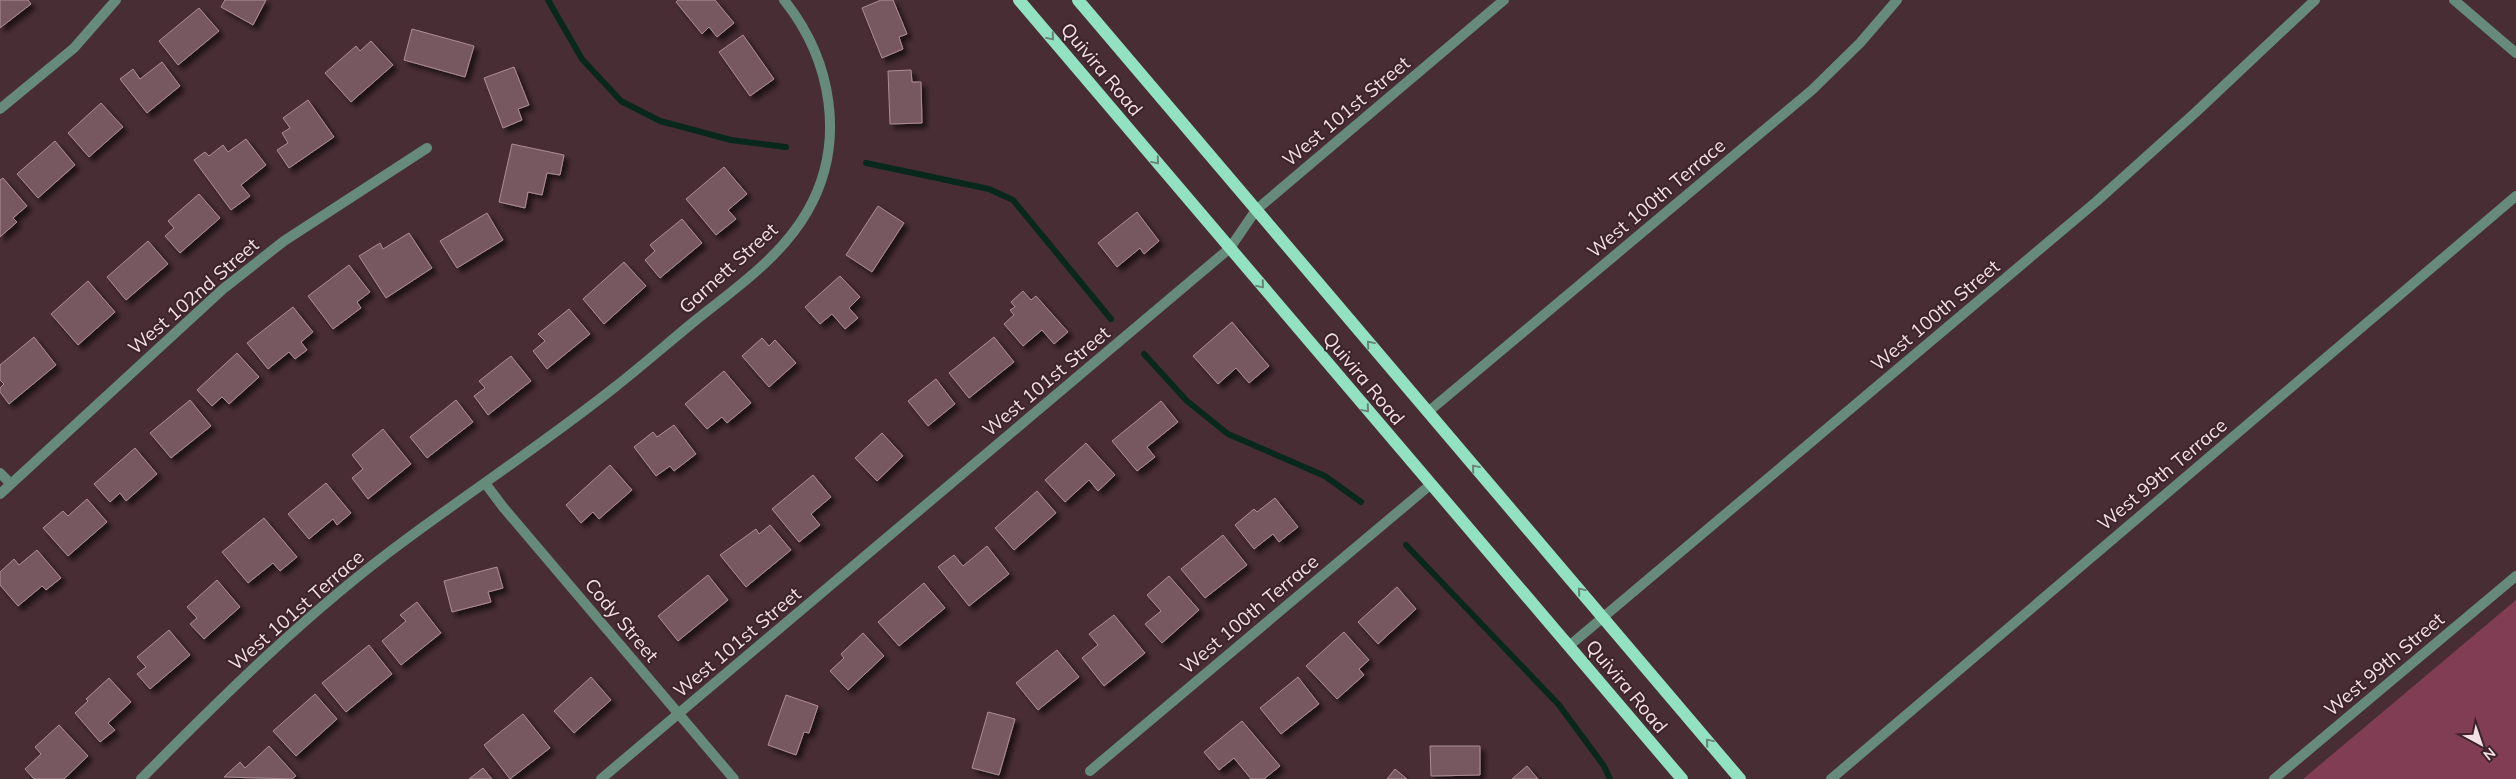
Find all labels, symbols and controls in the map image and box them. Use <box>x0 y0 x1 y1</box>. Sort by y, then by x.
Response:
street label: Quivira Road <box>1056 17 1148 121</box>
one-way arrow <box>1045 31 1053 40</box>
street label: West 101st Street <box>1277 50 1415 171</box>
street label: West 100th Terrace <box>1582 133 1730 263</box>
one-way arrow <box>1150 155 1159 164</box>
street label: Garnett Street <box>674 217 782 318</box>
street label: West 102nd Street <box>123 232 264 359</box>
street label: West 100th Street <box>1866 254 2005 376</box>
one-way arrow <box>1256 279 1264 288</box>
street label: West 101st Street <box>977 320 1115 441</box>
street label: Quivira Road <box>1318 326 1410 430</box>
one-way arrow <box>1367 340 1376 349</box>
one-way arrow <box>1360 403 1369 412</box>
street label: West 99th Terrace <box>2092 413 2232 535</box>
one-way arrow <box>1472 464 1481 473</box>
street label: West 101st Terrace <box>223 545 369 675</box>
street label: West 100th Terrace <box>1175 549 1323 679</box>
street label: Cody Street <box>580 573 664 667</box>
street label: West 101st Street <box>668 581 806 702</box>
one-way arrow <box>1578 588 1587 597</box>
street label: West 99th Street <box>2319 607 2449 721</box>
street label: Quivira Road <box>1581 634 1673 738</box>
north arrow <box>2456 719 2506 769</box>
one-way arrow <box>1705 738 1714 747</box>
text: N <box>2480 744 2499 764</box>

